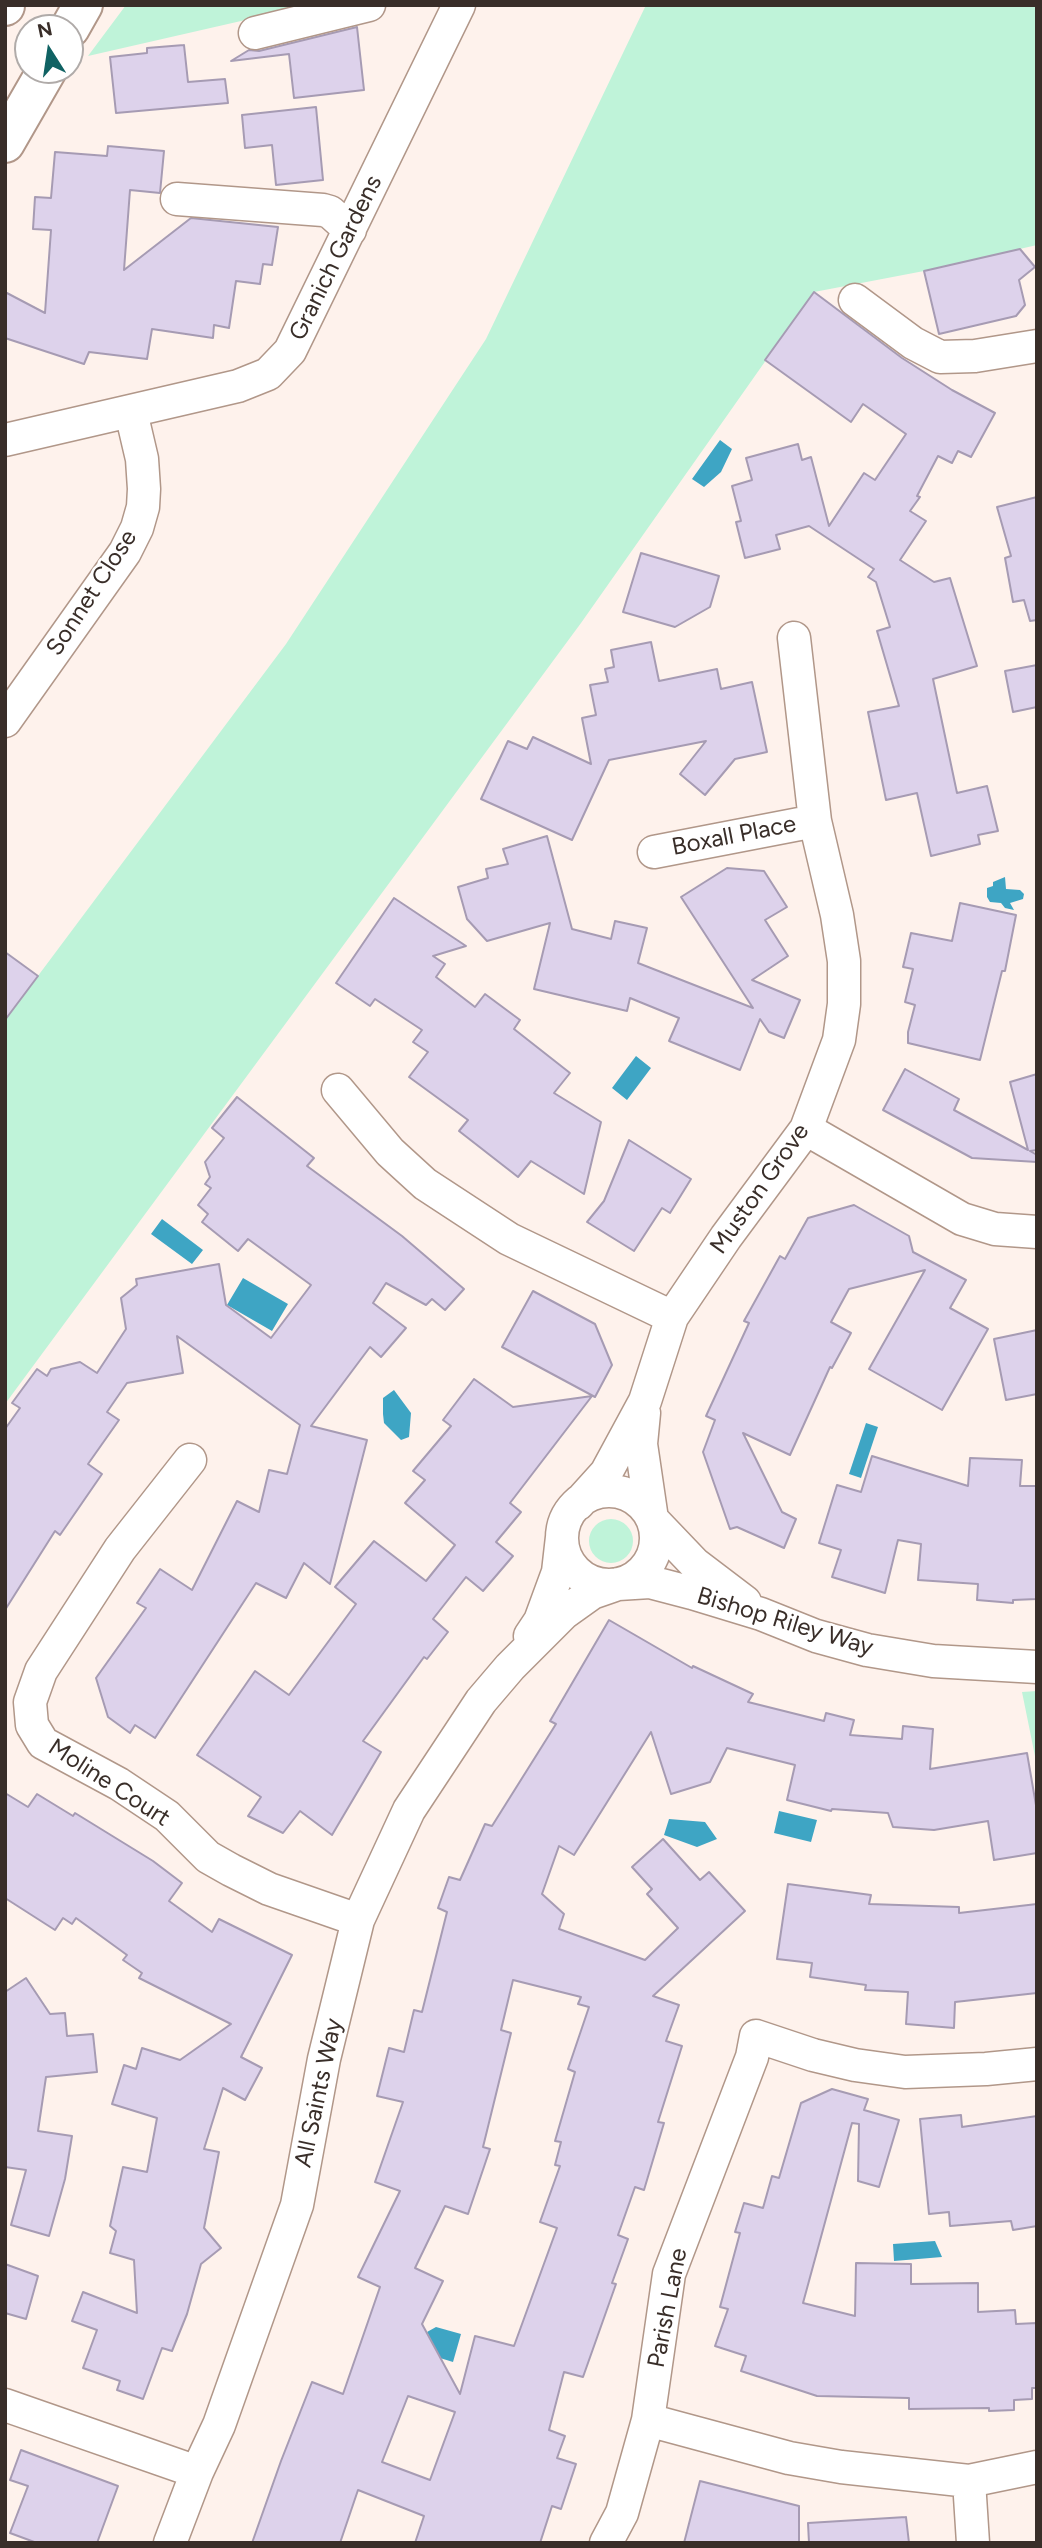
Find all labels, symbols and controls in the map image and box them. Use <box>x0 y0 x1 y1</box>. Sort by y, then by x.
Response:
north arrow <box>14 14 84 84</box>
text: N <box>35 17 55 43</box>
street label: Granich Gardens <box>284 171 388 345</box>
street label: Sonnet Close <box>41 525 143 661</box>
street label: Boxall Place <box>669 810 799 862</box>
street label: Muston Grove <box>705 1118 815 1260</box>
street label: Bishop Riley Way <box>693 1582 877 1662</box>
street label: Moline Court <box>43 1733 175 1833</box>
street label: All Saints Way <box>289 2016 349 2170</box>
street label: Parish Lane <box>642 2246 694 2370</box>

